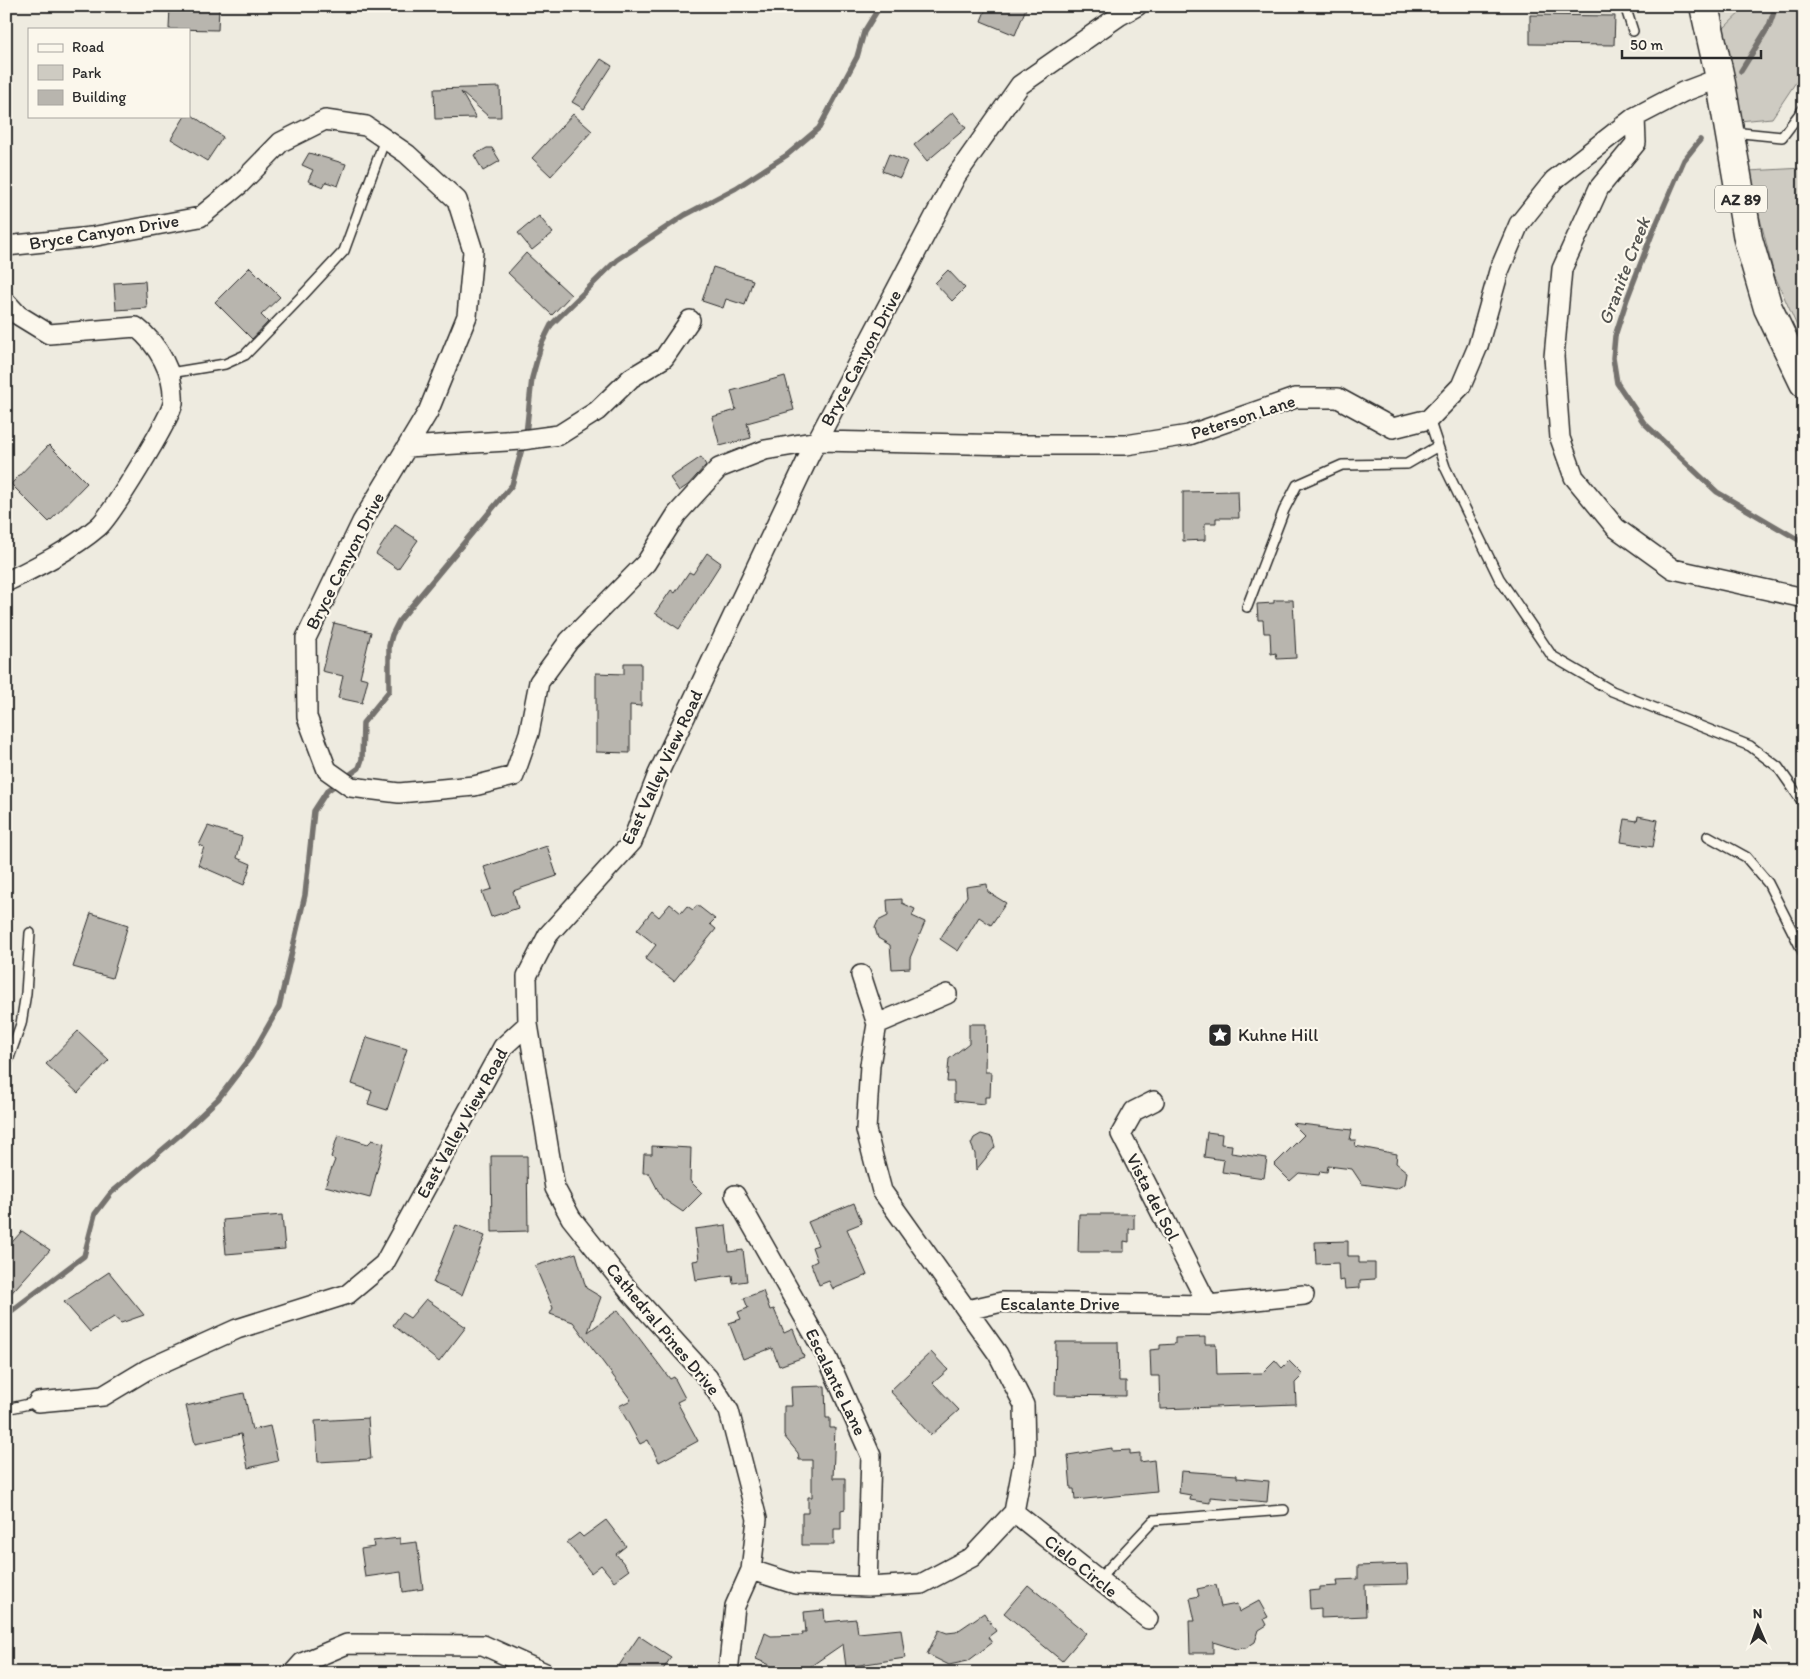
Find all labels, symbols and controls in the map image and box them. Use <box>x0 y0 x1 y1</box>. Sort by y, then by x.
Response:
legend <box>28 28 190 118</box>
scale bar <box>1622 28 1761 60</box>
text: 50 m <box>1630 36 1663 54</box>
text: Road <box>72 38 105 56</box>
text: Park <box>72 64 102 82</box>
text: Building <box>72 88 126 106</box>
road number: AZ 89 <box>1715 185 1767 212</box>
street label: Bryce Canyon Drive <box>28 209 180 255</box>
water label: Granite Creek <box>1593 213 1656 328</box>
street label: Bryce Canyon Drive <box>816 286 906 430</box>
street label: Peterson Lane <box>1188 390 1298 444</box>
street label: Bryce Canyon Drive <box>301 489 389 633</box>
street label: East Valley View Road <box>616 686 708 848</box>
place icon: Kuhne Hill <box>1207 1022 1233 1048</box>
place label: Kuhne Hill <box>1238 1024 1318 1046</box>
street label: East Valley View Road <box>412 1044 513 1202</box>
street label: Vista del Sol <box>1122 1150 1184 1244</box>
street label: Cathedral Pines Drive <box>601 1258 725 1400</box>
street label: Escalante Drive <box>1000 1293 1120 1315</box>
street label: Escalante Lane <box>801 1325 871 1439</box>
street label: Cielo Circle <box>1040 1530 1122 1602</box>
north arrow <box>1732 1602 1782 1652</box>
text: N <box>1753 1605 1763 1622</box>

